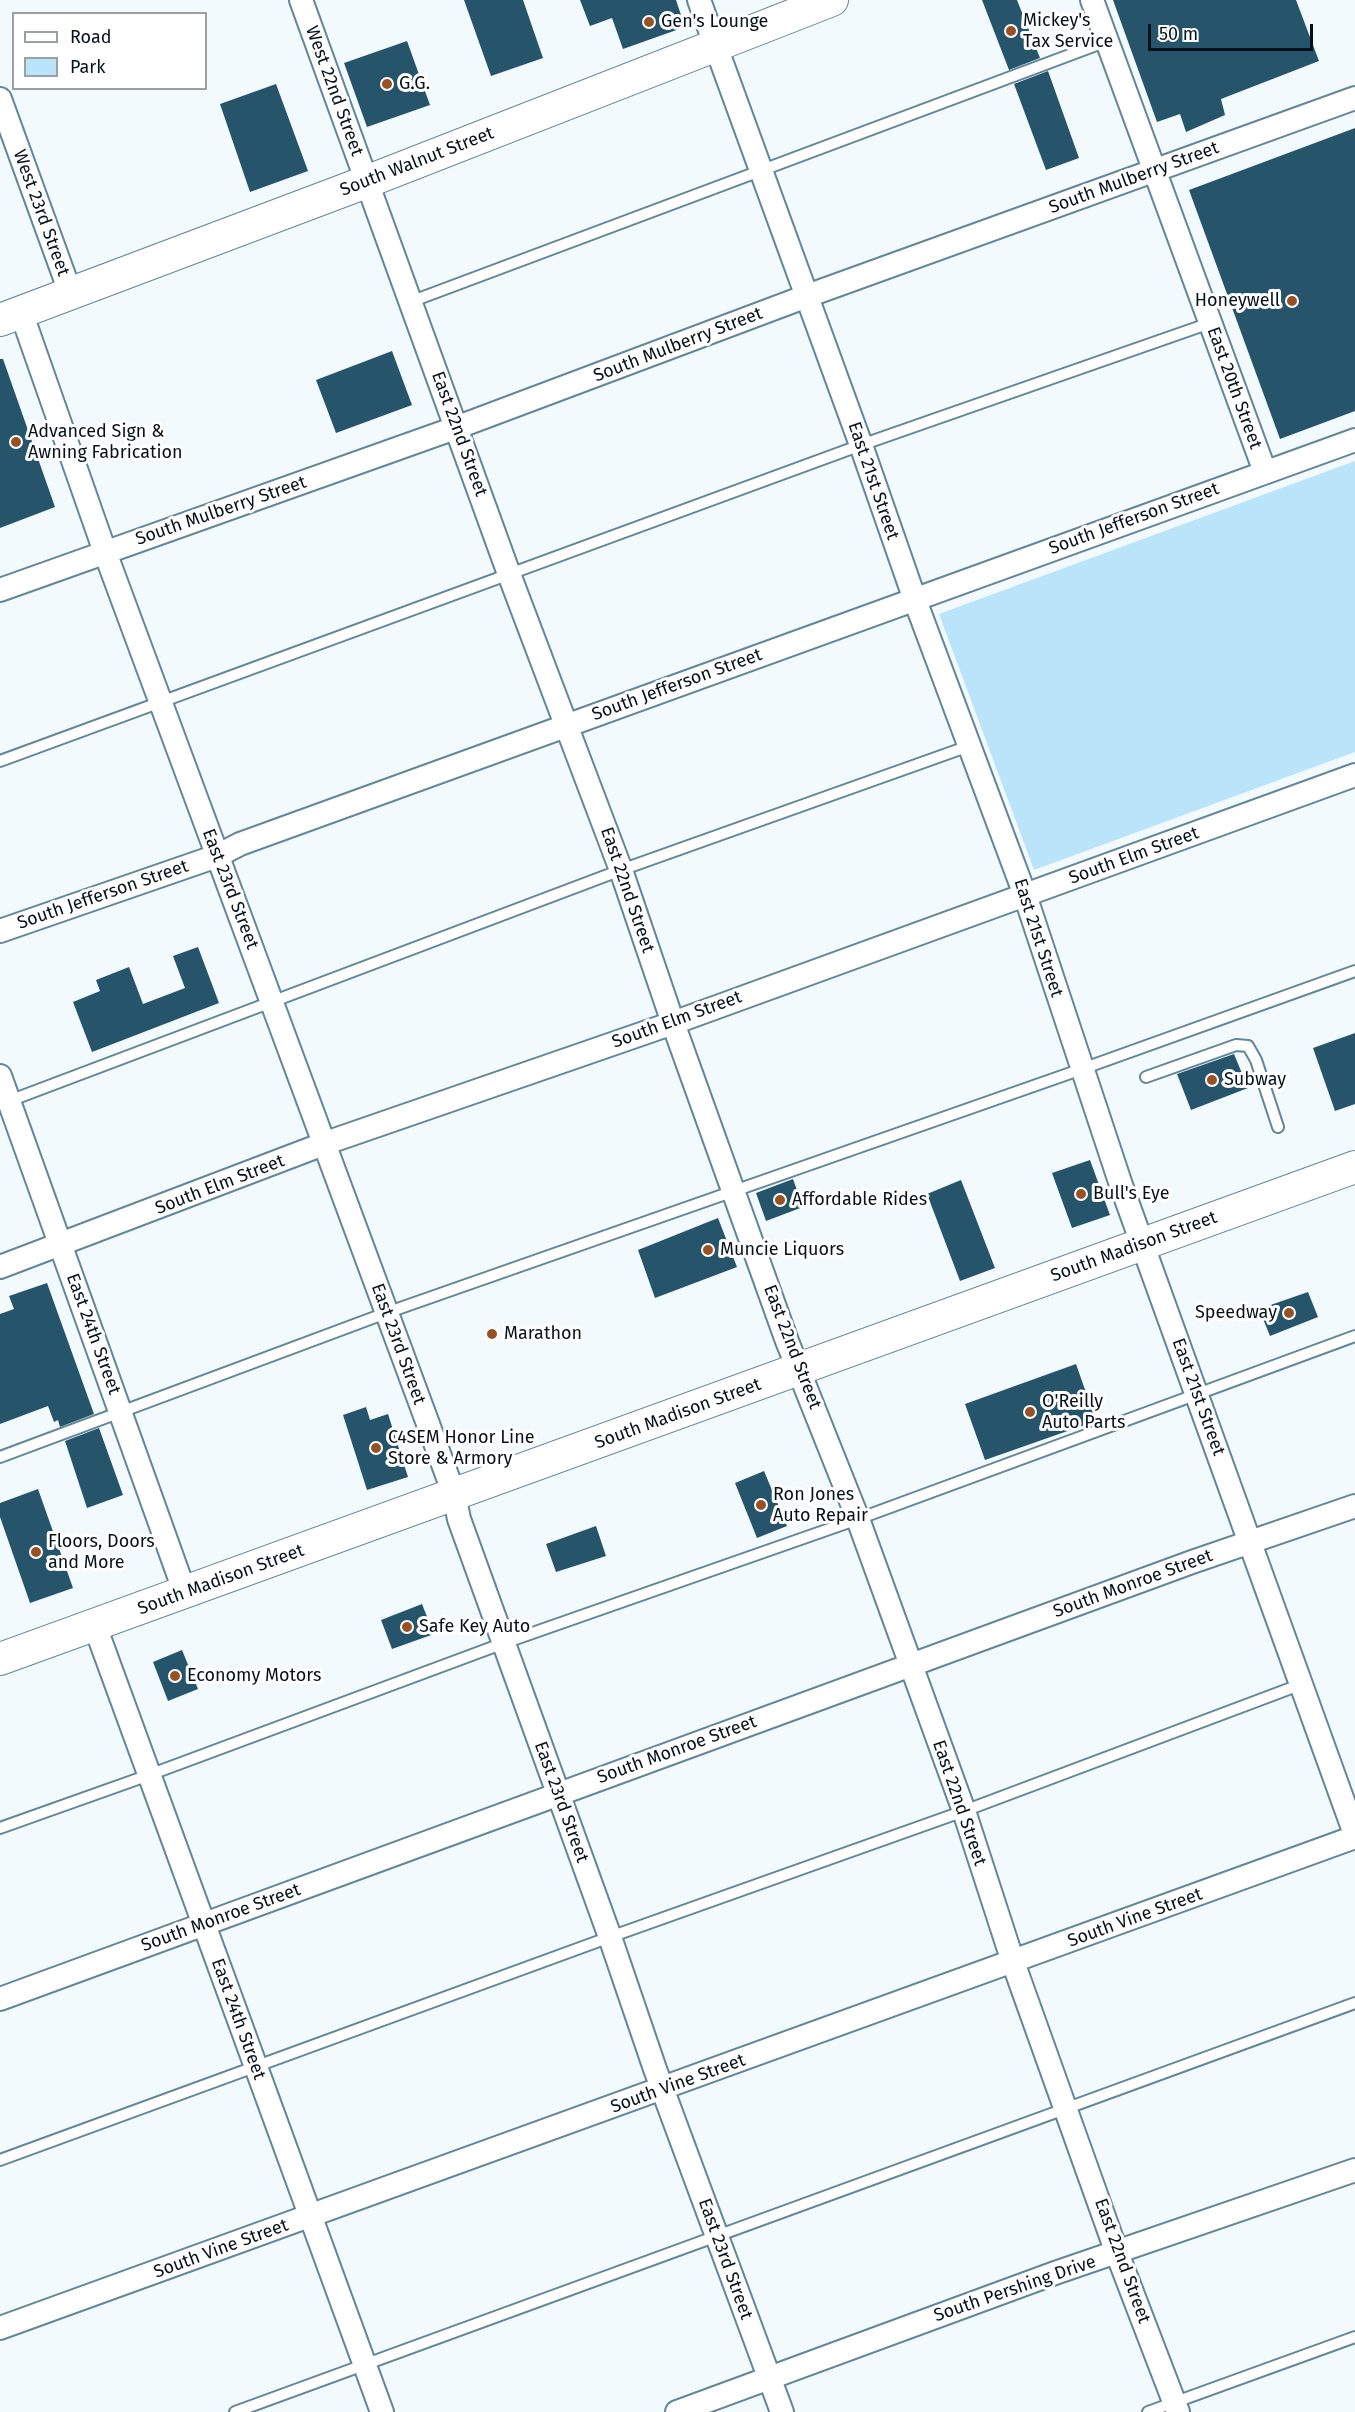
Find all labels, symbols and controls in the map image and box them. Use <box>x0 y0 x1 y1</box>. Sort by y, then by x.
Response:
place label: Mickey's Tax Service <box>1023 10 1113 52</box>
place label: Gen's Lounge <box>661 11 768 33</box>
legend <box>12 12 207 90</box>
scale bar <box>1151 12 1316 50</box>
marker: Gen's Lounge <box>642 15 656 29</box>
street label: West 22nd Street <box>300 23 368 159</box>
text: 50 m <box>1159 23 1198 45</box>
marker: Mickey's Tax Service <box>1004 24 1018 38</box>
text: Road <box>70 26 112 48</box>
text: Park <box>70 56 105 78</box>
place label: G.G. <box>399 73 430 95</box>
marker: G.G. <box>380 77 394 91</box>
street label: South Walnut Street <box>337 123 497 201</box>
street label: South Mulberry Street <box>1046 137 1222 219</box>
street label: West 23rd Street <box>8 147 74 279</box>
place label: Honeywell <box>1195 290 1280 312</box>
marker: Honeywell <box>1285 294 1299 308</box>
street label: South Mulberry Street <box>590 303 766 387</box>
street label: East 20th Street <box>1202 324 1266 452</box>
street label: East 22nd Street <box>426 369 492 499</box>
street label: East 21st Street <box>843 419 903 543</box>
place label: Advanced Sign & Awning Fabrication <box>28 421 183 464</box>
marker: Advanced Sign & Awning Fabrication <box>9 435 23 449</box>
street label: South Mulberry Street <box>133 472 309 550</box>
street label: South Jefferson Street <box>1046 478 1222 560</box>
street label: South Jefferson Street <box>589 644 765 726</box>
street label: South Elm Street <box>1066 823 1202 889</box>
street label: East 22nd Street <box>595 824 659 956</box>
street label: East 23rd Street <box>197 826 263 952</box>
street label: South Jefferson Street <box>15 856 191 934</box>
street label: East 21st Street <box>1009 876 1067 1000</box>
street label: South Elm Street <box>609 987 745 1053</box>
place label: Subway <box>1224 1069 1286 1091</box>
marker: Subway <box>1205 1073 1219 1087</box>
street label: South Elm Street <box>152 1150 288 1220</box>
place label: Bull's Eye <box>1093 1183 1169 1205</box>
marker: Bull's Eye <box>1074 1187 1088 1201</box>
place label: Affordable Rides <box>792 1189 927 1211</box>
marker: Affordable Rides <box>773 1193 787 1207</box>
street label: South Madison Street <box>1048 1207 1220 1287</box>
place label: Muncie Liquors <box>720 1239 844 1261</box>
marker: Muncie Liquors <box>701 1243 715 1257</box>
street label: East 24th Street <box>61 1270 125 1398</box>
street label: East 23rd Street <box>366 1281 430 1407</box>
street label: East 22nd Street <box>758 1282 826 1412</box>
place label: Speedway <box>1195 1302 1277 1324</box>
marker: Speedway <box>1282 1306 1296 1320</box>
place label: Marathon <box>504 1323 582 1345</box>
marker: Marathon <box>485 1327 499 1341</box>
street label: East 21st Street <box>1167 1335 1229 1459</box>
street label: South Madison Street <box>592 1374 764 1454</box>
place label: O'Reilly Auto Parts <box>1042 1391 1125 1434</box>
marker: O'Reilly Auto Parts <box>1023 1405 1037 1419</box>
place label: C4SEM Honor Line Store & Armory <box>388 1427 535 1470</box>
marker: C4SEM Honor Line Store & Armory <box>369 1441 383 1455</box>
place label: Ron Jones Auto Repair <box>773 1484 868 1526</box>
marker: Ron Jones Auto Repair <box>754 1498 768 1512</box>
place label: Floors, Doors and More <box>48 1531 155 1574</box>
street label: South Madison Street <box>135 1540 307 1620</box>
marker: Floors, Doors and More <box>29 1545 43 1559</box>
street label: South Monroe Street <box>1050 1545 1216 1623</box>
place label: Safe Key Auto <box>419 1616 530 1638</box>
marker: Safe Key Auto <box>400 1620 414 1634</box>
place label: Economy Motors <box>187 1665 321 1687</box>
marker: Economy Motors <box>168 1669 182 1683</box>
street label: South Monroe Street <box>594 1711 760 1789</box>
street label: East 22nd Street <box>927 1737 991 1869</box>
street label: East 23rd Street <box>529 1739 593 1865</box>
street label: South Monroe Street <box>138 1879 304 1957</box>
street label: South Vine Street <box>1065 1884 1205 1952</box>
street label: East 24th Street <box>206 1955 270 2083</box>
street label: South Vine Street <box>608 2050 748 2118</box>
street label: East 23rd Street <box>693 2196 757 2322</box>
street label: East 22nd Street <box>1089 2196 1155 2326</box>
street label: South Vine Street <box>151 2215 291 2283</box>
street label: South Pershing Drive <box>931 2251 1099 2327</box>

